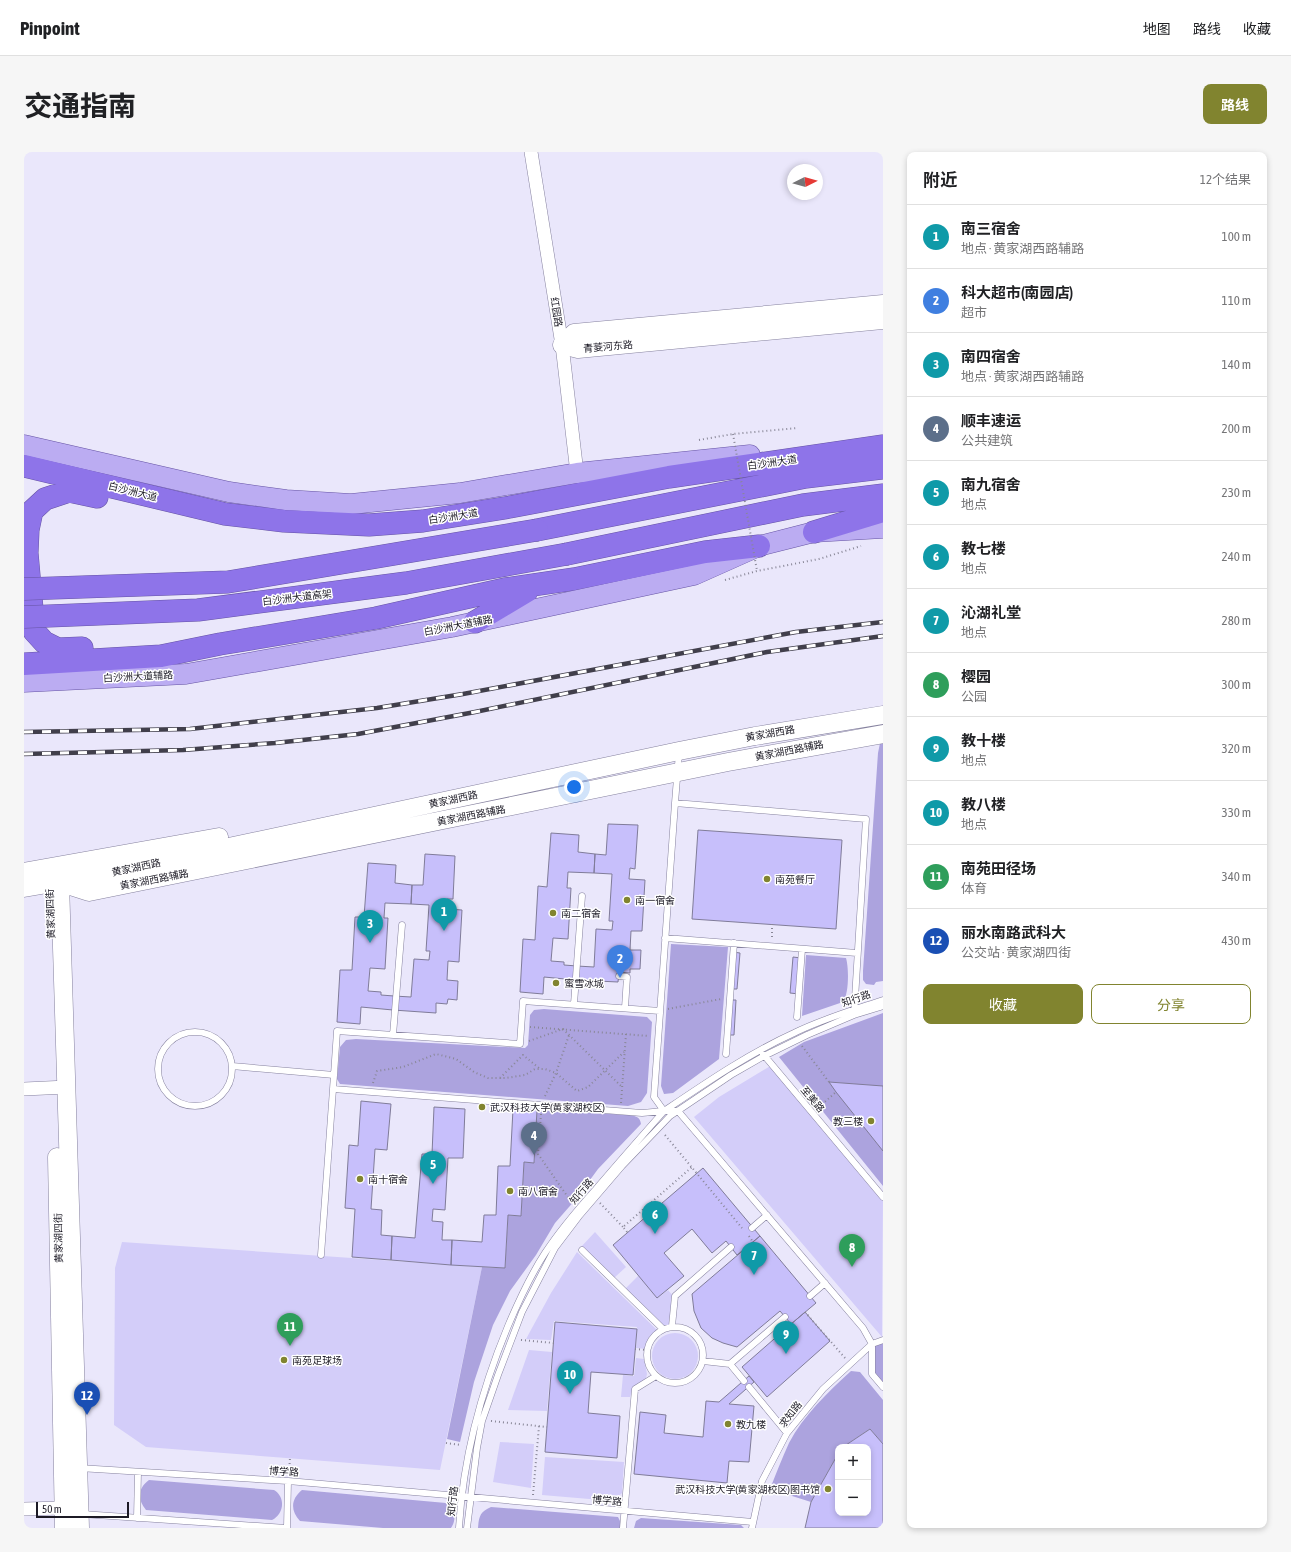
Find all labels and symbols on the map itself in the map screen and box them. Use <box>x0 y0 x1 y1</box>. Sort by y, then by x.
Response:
north arrow <box>787 164 823 200</box>
street label: 红园路 <box>549 296 564 328</box>
street label: 青菱河东路 <box>583 339 633 354</box>
street label: 白沙洲大道 <box>747 454 798 471</box>
street label: 白沙洲大道 <box>107 480 158 503</box>
street label: 白沙洲大道 <box>428 507 479 526</box>
street label: 白沙洲大道高架 <box>262 588 332 607</box>
street label: 白沙洲大道辅路 <box>423 613 494 638</box>
street label: 白沙洲大道辅路 <box>103 669 173 684</box>
street label: 黄家湖西路 <box>745 724 796 743</box>
street label: 黄家湖西路辅路 <box>754 738 825 763</box>
your location <box>564 777 584 797</box>
street label: 黄家湖西路 <box>428 789 479 810</box>
street label: 黄家湖西路辅路 <box>436 803 507 828</box>
street label: 黄家湖西路 <box>111 857 162 878</box>
street label: 黄家湖西路辅路 <box>119 867 190 892</box>
marker: 南苑餐厅 <box>762 874 772 884</box>
place label: 南苑餐厅 <box>775 874 815 885</box>
street label: 黄家湖四街 <box>44 889 57 939</box>
marker: 南一宿舍 <box>622 895 632 905</box>
place label: 南一宿舍 <box>635 895 675 906</box>
pin: 1 <box>431 898 457 931</box>
marker: 南二宿舍 <box>548 908 558 918</box>
place label: 南二宿舍 <box>561 908 601 919</box>
pin: 3 <box>357 910 383 943</box>
pin: 2 <box>607 945 633 978</box>
marker: 蜜雪冰城 <box>551 978 561 988</box>
place label: 蜜雪冰城 <box>564 978 604 989</box>
street label: 知行路 <box>840 988 872 1009</box>
street label: 至美路 <box>799 1084 826 1114</box>
marker: 武汉科技大学(黄家湖校区) <box>477 1102 487 1112</box>
place label: 武汉科技大学(黄家湖校区) <box>490 1102 605 1113</box>
place label: 教三楼 <box>833 1116 863 1127</box>
marker: 教三楼 <box>866 1116 876 1126</box>
pin: 4 <box>521 1122 547 1155</box>
pin: 5 <box>420 1151 446 1184</box>
marker: 南十宿舍 <box>355 1174 365 1184</box>
place label: 南十宿舍 <box>368 1174 408 1185</box>
street label: 知行路 <box>567 1176 595 1206</box>
marker: 南八宿舍 <box>505 1186 515 1196</box>
place label: 南八宿舍 <box>518 1186 558 1197</box>
pin: 6 <box>642 1201 668 1234</box>
street label: 黄家湖四街 <box>53 1213 64 1263</box>
pin: 8 <box>839 1234 865 1267</box>
pin: 7 <box>741 1242 767 1275</box>
pin: 11 <box>277 1313 303 1346</box>
pin: 9 <box>773 1321 799 1354</box>
marker: 南苑足球场 <box>279 1355 289 1365</box>
place label: 南苑足球场 <box>292 1355 342 1366</box>
pin: 10 <box>557 1361 583 1394</box>
pin: 12 <box>74 1382 100 1415</box>
street label: 求知路 <box>777 1399 804 1430</box>
marker: 教九楼 <box>723 1419 733 1429</box>
place label: 教九楼 <box>736 1419 766 1430</box>
street label: 博学路 <box>269 1465 299 1478</box>
place label: 武汉科技大学(黄家湖校区)图书馆 <box>675 1484 820 1495</box>
marker: 武汉科技大学(黄家湖校区)图书馆 <box>823 1484 833 1494</box>
street label: 知行路 <box>445 1486 460 1517</box>
street label: 博学路 <box>592 1494 622 1507</box>
scale bar <box>36 1500 129 1519</box>

